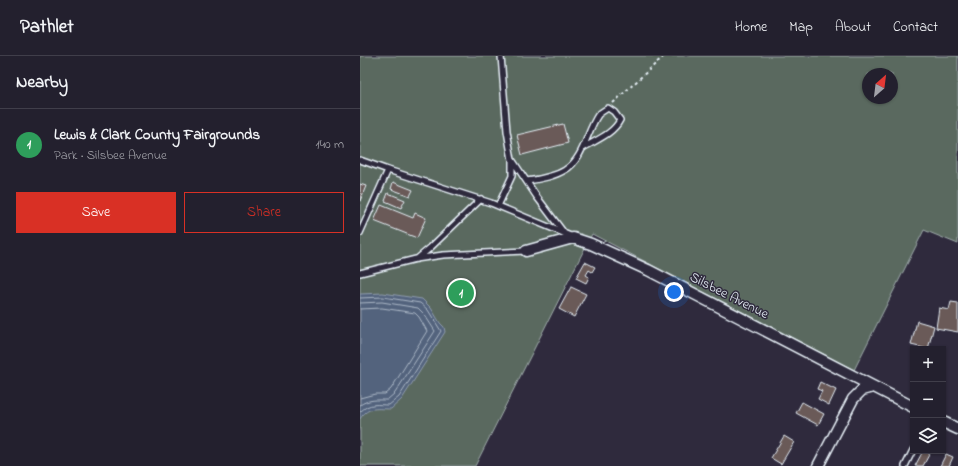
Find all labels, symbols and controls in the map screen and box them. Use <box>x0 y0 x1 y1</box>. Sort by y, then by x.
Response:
text: Pathlet <box>20 14 74 41</box>
text: Home <box>735 17 767 38</box>
text: Map <box>789 17 813 38</box>
text: About <box>835 17 871 38</box>
text: Contact <box>893 17 938 38</box>
north arrow <box>862 68 898 104</box>
text: Nearby <box>16 70 68 95</box>
text: Lewis & Clark County Fairgrounds <box>54 124 260 146</box>
text: 1 <box>27 135 31 154</box>
text: 140 m <box>316 135 344 154</box>
text: Park · Silsbee Avenue <box>54 146 167 165</box>
button: Save <box>16 192 176 233</box>
button: Share <box>184 192 344 233</box>
street label: Silsbee Avenue <box>686 267 773 325</box>
pin: 1 <box>448 278 474 308</box>
your location <box>664 282 684 302</box>
map controls <box>910 346 946 454</box>
button: + <box>910 346 946 382</box>
button: − <box>910 382 946 418</box>
button: layers <box>910 418 946 454</box>

